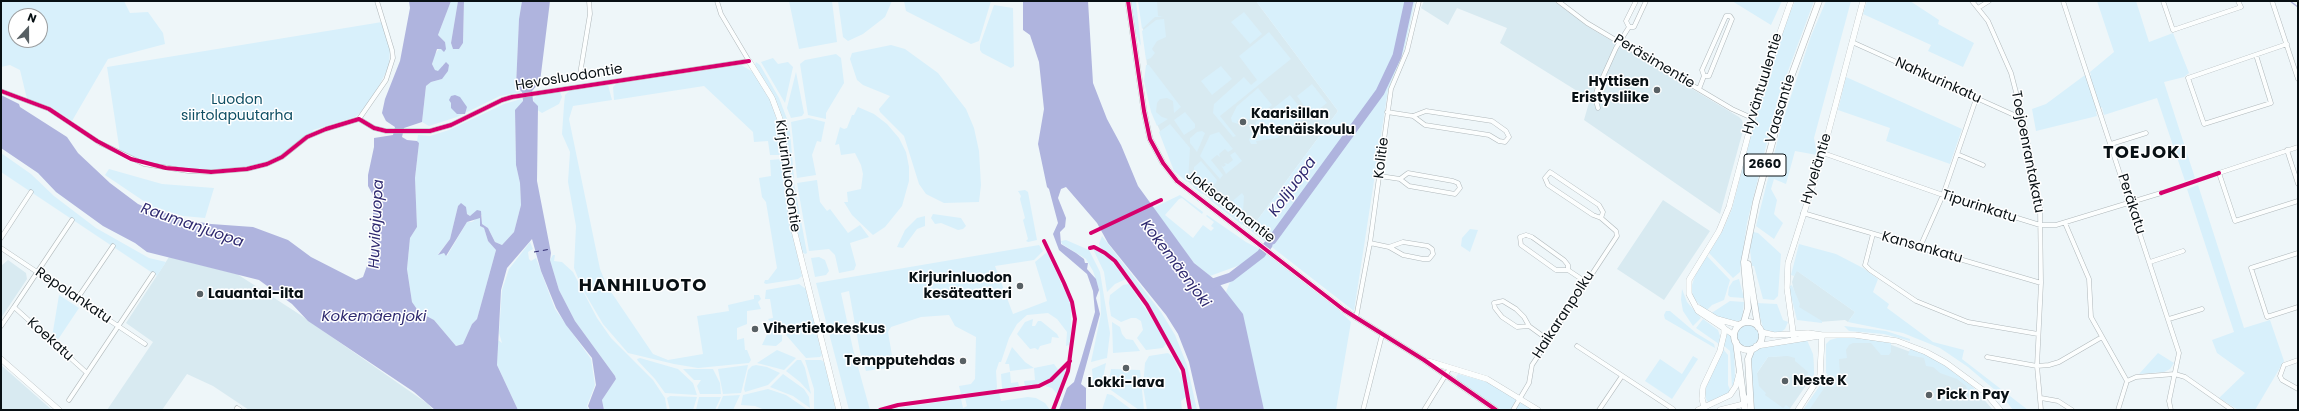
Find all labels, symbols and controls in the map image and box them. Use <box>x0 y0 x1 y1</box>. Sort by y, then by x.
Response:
north arrow <box>8 8 48 48</box>
text: N <box>25 9 39 27</box>
street label: Peräsimentie <box>1610 31 1698 93</box>
street label: Hyväntuulentie <box>1740 31 1786 137</box>
street label: Nahkurinkatu <box>1892 54 1984 108</box>
street label: Hevosluodontie <box>514 61 624 95</box>
street label: Vaasantie <box>1763 72 1799 146</box>
place label: Hyttisen Eristysliike <box>1571 74 1649 106</box>
marker: Hyttisen Eristysliike <box>1652 85 1662 95</box>
street label: Toejoenrantakatu <box>2007 89 2047 215</box>
park label: Luodon siirtolapuutarha <box>181 92 293 124</box>
place label: Kaarisillan yhtenäiskoulu <box>1251 106 1355 138</box>
marker: Kaarisillan yhtenäiskoulu <box>1238 117 1248 127</box>
street label: Kirjurinluodontie <box>771 119 803 233</box>
street label: Hyveläntie <box>1798 132 1836 206</box>
street label: Kolitie <box>1371 136 1393 180</box>
district label: TOEJOKI <box>2103 142 2187 164</box>
water label: Kolijuopa <box>1265 154 1321 220</box>
road number: 2660 <box>1744 154 1786 176</box>
street label: Jokisatamantie <box>1182 167 1278 247</box>
street label: Peräkatu <box>2113 172 2149 236</box>
water label: Huvilajuopa <box>366 179 388 269</box>
street label: Tipurinkatu <box>1939 187 2019 227</box>
water label: Raumanjuopa <box>138 200 246 252</box>
water label: Kokemäenjoki <box>1136 217 1214 311</box>
street label: Kansankatu <box>1880 228 1964 268</box>
street label: Repolankatu <box>32 264 114 328</box>
street label: Haikaranpolku <box>1529 268 1599 362</box>
place label: Kirjurinluodon kesäteatteri <box>909 270 1012 302</box>
district label: HANHILUOTO <box>579 275 707 297</box>
marker: Kirjurinluodon kesäteatteri <box>1015 281 1025 291</box>
place label: Lauantai-ilta <box>208 286 303 302</box>
marker: Lauantai-ilta <box>195 289 205 299</box>
water label: Kokemäenjoki <box>322 308 426 326</box>
street label: Koekatu <box>23 315 77 365</box>
place label: Vihertietokeskus <box>763 321 885 337</box>
marker: Vihertietokeskus <box>750 324 760 334</box>
place label: Tempputehdas <box>844 353 955 369</box>
marker: Tempputehdas <box>958 356 968 366</box>
marker: Lokki-lava <box>1121 363 1131 373</box>
place label: Neste K <box>1793 373 1847 389</box>
place label: Lokki-lava <box>1087 375 1165 391</box>
marker: Neste K <box>1780 376 1790 386</box>
place label: Pick n Pay <box>1937 387 2009 403</box>
marker: Pick n Pay <box>1924 390 1934 400</box>

